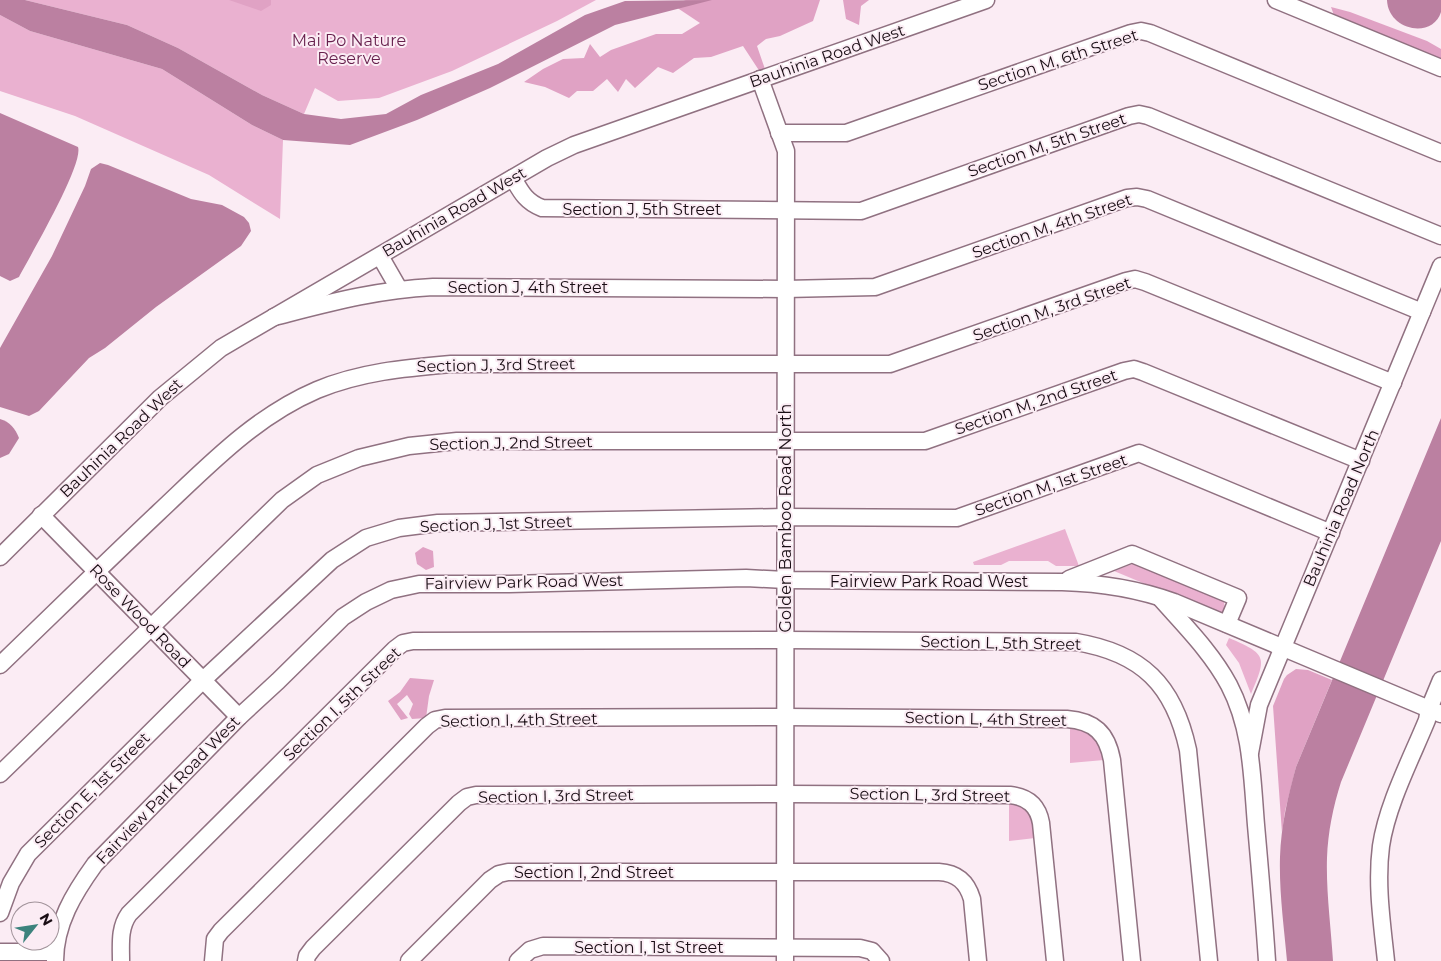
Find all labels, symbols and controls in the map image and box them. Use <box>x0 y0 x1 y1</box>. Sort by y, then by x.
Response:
street label: Bauhinia Road West <box>747 20 908 92</box>
street label: Section M, 6th Street <box>976 25 1141 95</box>
park label: Mai Po Nature Reserve <box>292 31 406 68</box>
street label: Section M, 5th Street <box>965 109 1129 181</box>
street label: Bauhinia Road West <box>379 163 530 261</box>
street label: Section M, 4th Street <box>970 190 1135 262</box>
street label: Section J, 5th Street <box>563 200 722 219</box>
street label: Section M, 3rd Street <box>970 273 1134 345</box>
street label: Section J, 4th Street <box>448 278 609 297</box>
street label: Section J, 3rd Street <box>417 354 576 376</box>
street label: Section M, 2nd Street <box>952 365 1120 439</box>
street label: Bauhinia Road West <box>56 374 187 501</box>
street label: Golden Bamboo Road North <box>776 404 795 632</box>
street label: Bauhinia Road North <box>1299 426 1383 590</box>
street label: Section J, 2nd Street <box>429 432 593 454</box>
street label: Section M, 1st Street <box>972 450 1130 520</box>
street label: Section J, 1st Street <box>419 512 573 536</box>
street label: Rose Wood Road <box>86 560 194 672</box>
street label: Fairview Park Road West <box>425 571 624 593</box>
street label: Fairview Park Road West <box>830 572 1029 591</box>
street label: Section L, 5th Street <box>920 632 1082 654</box>
street label: Section I, 5th Street <box>279 643 405 765</box>
street label: Section L, 4th Street <box>905 708 1068 730</box>
street label: Section I, 4th Street <box>440 709 598 731</box>
street label: Fairview Park Road West <box>92 712 244 868</box>
street label: Section E, 1st Street <box>30 728 154 852</box>
street label: Section L, 3rd Street <box>850 784 1011 806</box>
street label: Section I, 3rd Street <box>478 785 634 807</box>
street label: Section I, 2nd Street <box>514 863 675 882</box>
north arrow <box>10 901 60 951</box>
text: N <box>36 910 57 929</box>
street label: Section I, 1st Street <box>574 938 724 957</box>

